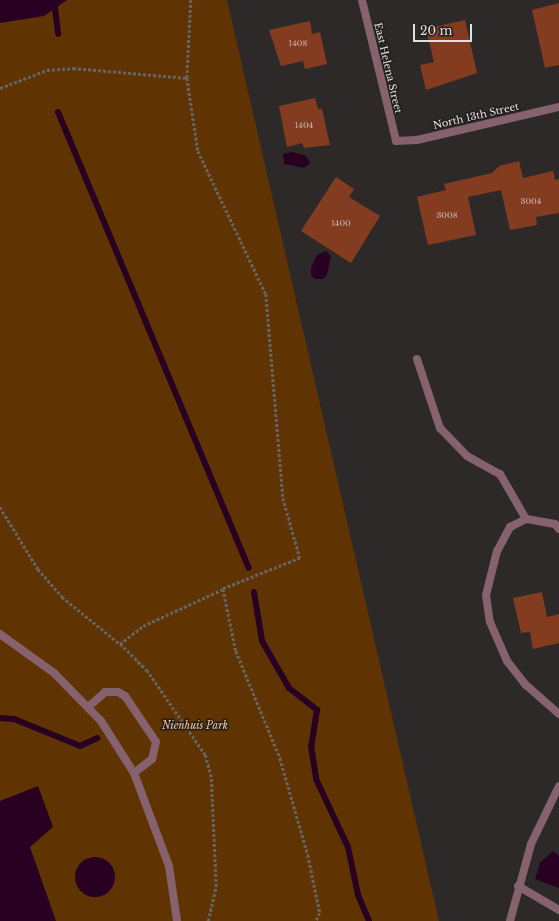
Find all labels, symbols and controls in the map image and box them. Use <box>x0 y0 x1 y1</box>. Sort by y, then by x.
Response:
scale bar <box>415 16 474 42</box>
street label: East Helena Street <box>372 21 404 115</box>
text: 20 m <box>420 23 452 38</box>
house number: 1408 <box>289 39 307 49</box>
street label: North 13th Street <box>432 100 520 132</box>
house number: 1404 <box>295 121 313 131</box>
house number: 3004 <box>520 197 542 207</box>
house number: 3008 <box>436 211 458 221</box>
house number: 1400 <box>331 219 351 229</box>
park label: Nienhuis Park <box>162 720 228 732</box>

